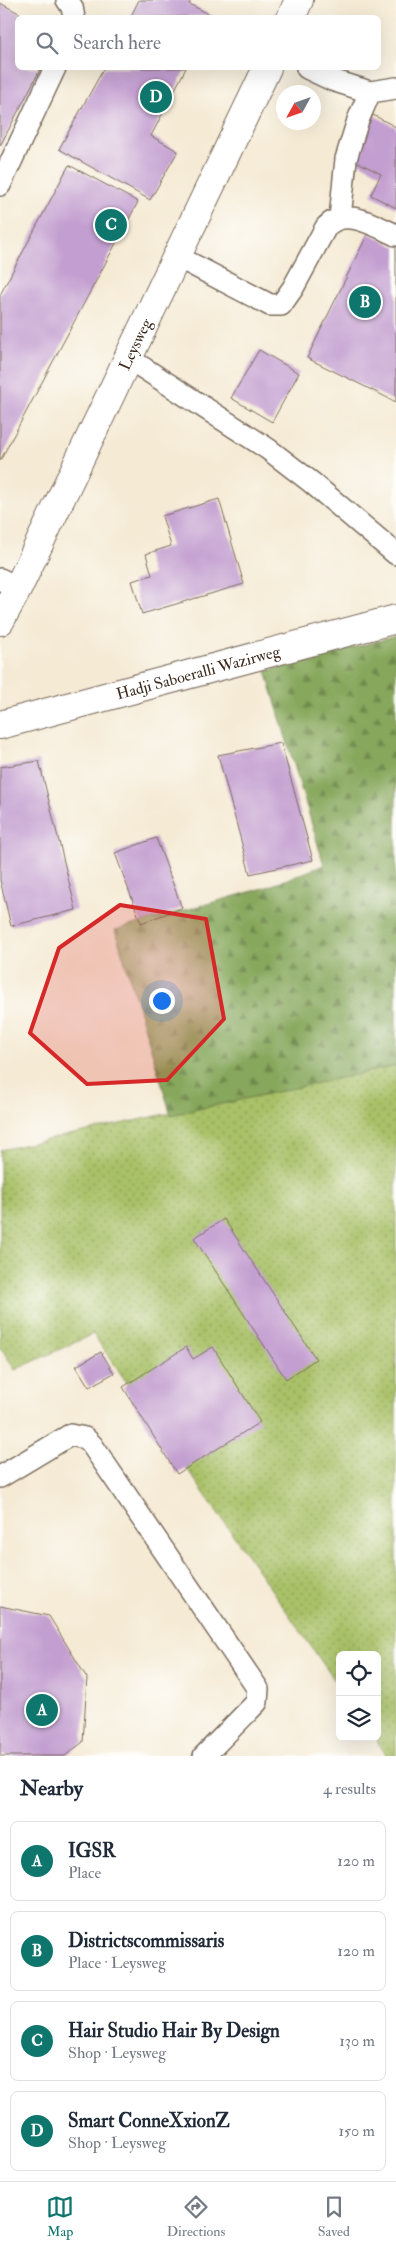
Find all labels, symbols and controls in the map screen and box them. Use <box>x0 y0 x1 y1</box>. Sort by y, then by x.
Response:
search box <box>15 15 381 70</box>
icon: search <box>33 29 61 57</box>
text: Search here <box>73 31 161 55</box>
pin: D <box>140 78 172 116</box>
north arrow <box>276 85 321 130</box>
pin: C <box>95 206 127 244</box>
pin: B <box>349 283 381 321</box>
street label: Leysweg <box>115 314 157 374</box>
street label: Hadji Saboeralli Wazirweg <box>114 641 284 704</box>
your location <box>149 988 175 1014</box>
map controls <box>336 1651 381 1741</box>
button: locate <box>336 1651 381 1696</box>
pin: A <box>26 1691 58 1729</box>
button: layers <box>336 1696 381 1741</box>
text: Nearby <box>20 1775 83 1802</box>
text: 4 results <box>323 1779 376 1799</box>
text: IGSR <box>68 1839 116 1863</box>
text: A <box>32 1851 42 1871</box>
text: 120 m <box>337 1851 375 1871</box>
text: Place <box>68 1863 101 1883</box>
text: Districtscommissaris <box>68 1929 224 1953</box>
text: B <box>32 1941 42 1961</box>
text: 120 m <box>337 1941 375 1961</box>
text: Place · Leysweg <box>68 1953 166 1973</box>
text: Hair Studio Hair By Design <box>68 2019 280 2043</box>
text: C <box>31 2031 43 2051</box>
text: 130 m <box>339 2031 375 2051</box>
text: Shop · Leysweg <box>68 2043 166 2063</box>
text: Smart ConneXxionZ <box>68 2109 230 2133</box>
text: D <box>30 2121 44 2141</box>
text: 150 m <box>338 2121 375 2141</box>
text: Shop · Leysweg <box>68 2133 166 2153</box>
tab: Map <box>46 2193 74 2240</box>
tab: Directions <box>167 2193 225 2240</box>
tab: Saved <box>318 2193 350 2240</box>

